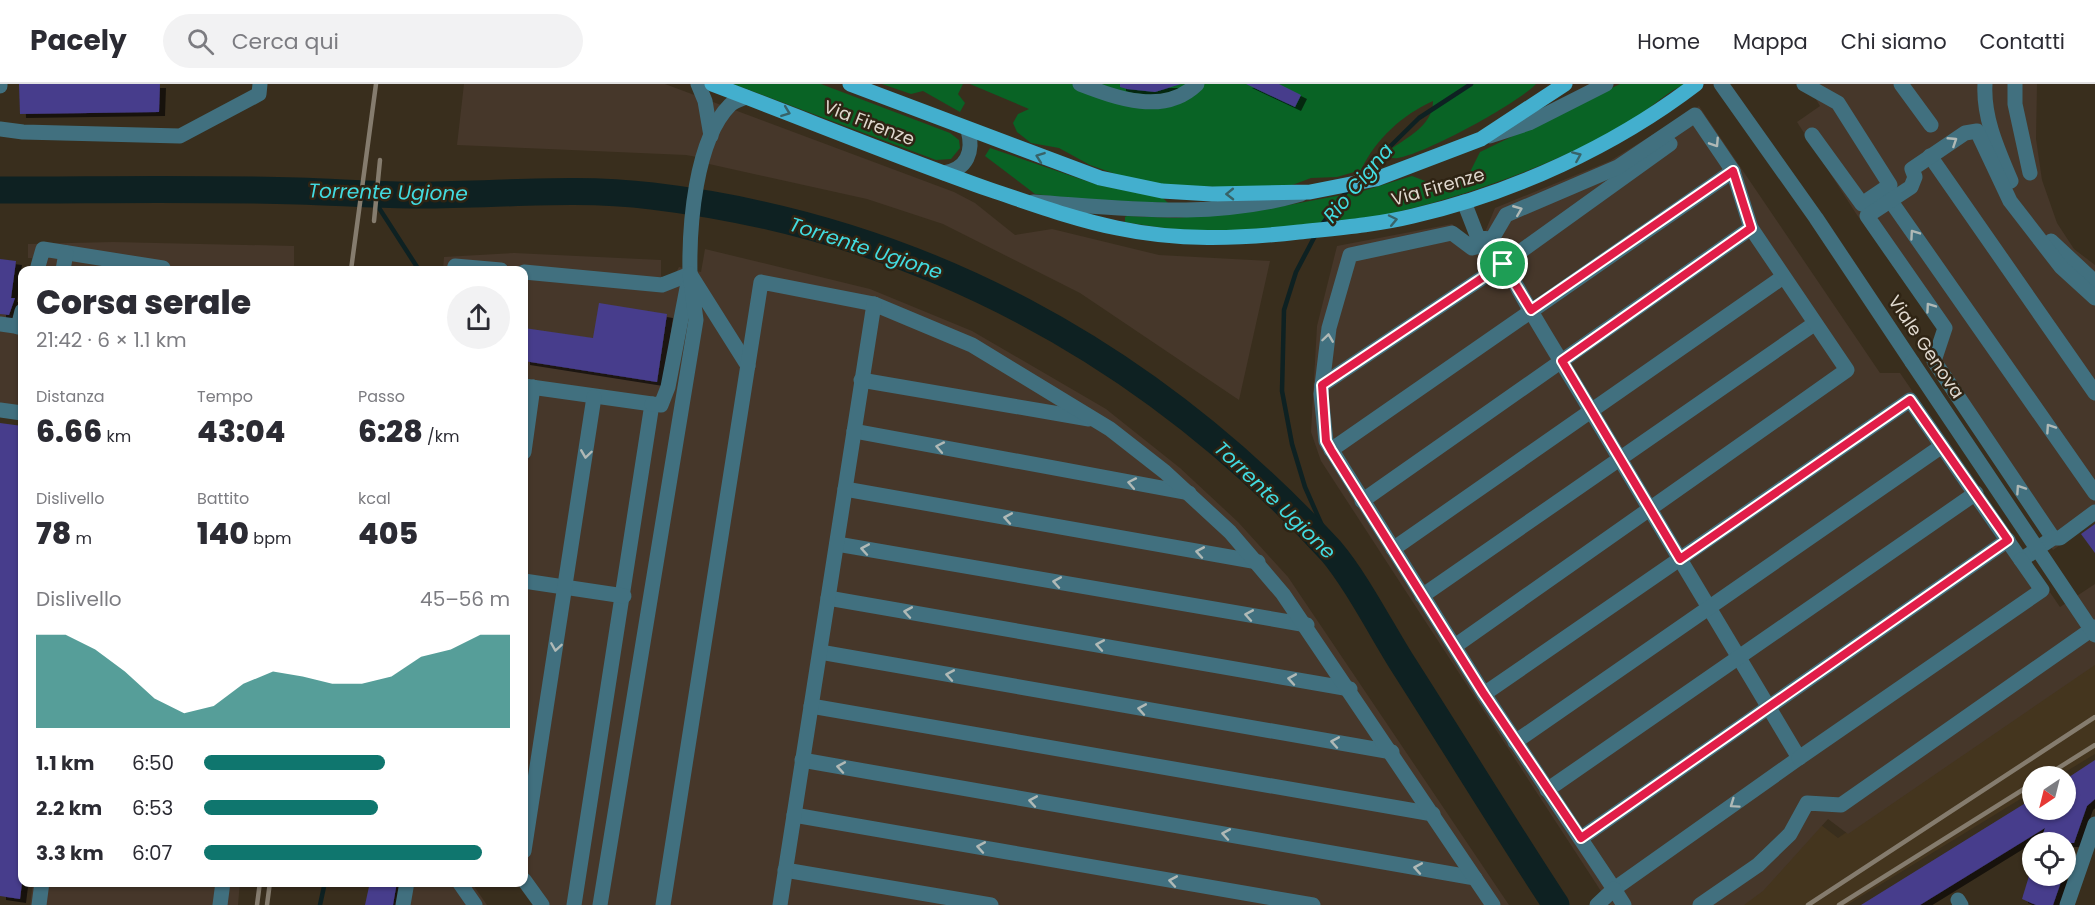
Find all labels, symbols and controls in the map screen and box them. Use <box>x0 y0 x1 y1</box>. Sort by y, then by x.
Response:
search box <box>163 14 583 68</box>
text: Pacely <box>30 21 127 60</box>
icon: search <box>184 25 217 58</box>
text: Cerca qui <box>232 26 339 57</box>
text: Home <box>1637 27 1700 56</box>
text: Mappa <box>1733 27 1808 56</box>
text: Chi siamo <box>1841 27 1947 56</box>
text: Contatti <box>1980 27 2065 56</box>
street label: Via Firenze <box>820 94 918 151</box>
one-way arrow <box>780 105 791 118</box>
water label: Rio Cigna <box>1316 137 1400 229</box>
one-way arrow <box>1707 137 1719 147</box>
one-way arrow <box>1946 137 1957 148</box>
one-way arrow <box>1035 151 1046 164</box>
one-way arrow <box>1571 151 1582 163</box>
street label: Via Firenze <box>1388 161 1487 212</box>
water label: Torrente Ugione <box>308 177 468 207</box>
one-way arrow <box>1226 188 1235 200</box>
one-way arrow <box>1511 205 1522 217</box>
water label: Torrente Ugione <box>786 210 946 286</box>
one-way arrow <box>1388 214 1398 227</box>
one-way arrow <box>1910 230 1921 241</box>
pin <box>1477 238 1528 289</box>
icon: arrive <box>1486 247 1519 280</box>
text: Corsa serale <box>36 279 251 326</box>
button: share <box>447 286 510 349</box>
street label: Viale Genova <box>1883 290 1970 403</box>
one-way arrow <box>1926 302 1937 313</box>
text: 21:42 · 6 × 1.1 km <box>36 326 187 354</box>
one-way arrow <box>1321 333 1334 342</box>
text: Distanza <box>36 385 105 408</box>
text: Tempo <box>197 385 253 408</box>
text: Passo <box>358 385 405 408</box>
text: 6.66 <box>36 410 102 453</box>
text: 43:04 <box>197 410 286 453</box>
text: 6:28 <box>358 410 423 453</box>
one-way arrow <box>2046 423 2057 434</box>
text: km <box>102 425 131 448</box>
text: /km <box>423 425 459 448</box>
water label: Torrente Ugione <box>1208 435 1342 565</box>
one-way arrow <box>935 441 945 454</box>
one-way arrow <box>580 450 592 459</box>
one-way arrow <box>1127 477 1136 489</box>
one-way arrow <box>2016 485 2027 496</box>
text: Dislivello <box>36 487 104 510</box>
text: Battito <box>197 487 249 510</box>
text: kcal <box>358 487 391 510</box>
text: 78 <box>36 512 71 555</box>
text: 140 <box>197 512 249 555</box>
text: 405 <box>358 512 418 555</box>
one-way arrow <box>1004 512 1013 524</box>
text: m <box>71 527 92 550</box>
text: bpm <box>249 527 291 550</box>
one-way arrow <box>861 543 870 555</box>
one-way arrow <box>1196 546 1206 559</box>
one-way arrow <box>1053 576 1063 589</box>
text: Dislivello <box>36 585 122 613</box>
text: 45–56 m <box>420 585 510 613</box>
one-way arrow <box>903 606 913 619</box>
one-way arrow <box>1245 610 1254 622</box>
one-way arrow <box>1095 639 1105 652</box>
one-way arrow <box>551 643 563 652</box>
one-way arrow <box>946 669 956 682</box>
one-way arrow <box>1288 673 1298 686</box>
one-way arrow <box>1138 703 1147 715</box>
one-way arrow <box>1330 736 1340 749</box>
text: 1.1 km <box>36 749 94 777</box>
text: 6:50 <box>132 749 174 777</box>
one-way arrow <box>837 761 847 774</box>
north arrow <box>2022 766 2076 820</box>
map controls <box>2022 766 2076 886</box>
text: 2.2 km <box>36 794 102 822</box>
text: 6:53 <box>132 794 173 822</box>
one-way arrow <box>1029 795 1038 807</box>
one-way arrow <box>1729 797 1740 808</box>
one-way arrow <box>1221 828 1231 841</box>
button: locate <box>2022 832 2076 886</box>
text: 3.3 km <box>36 839 104 867</box>
text: 6:07 <box>132 839 172 867</box>
one-way arrow <box>976 842 986 854</box>
one-way arrow <box>1413 862 1422 874</box>
one-way arrow <box>1168 875 1178 887</box>

